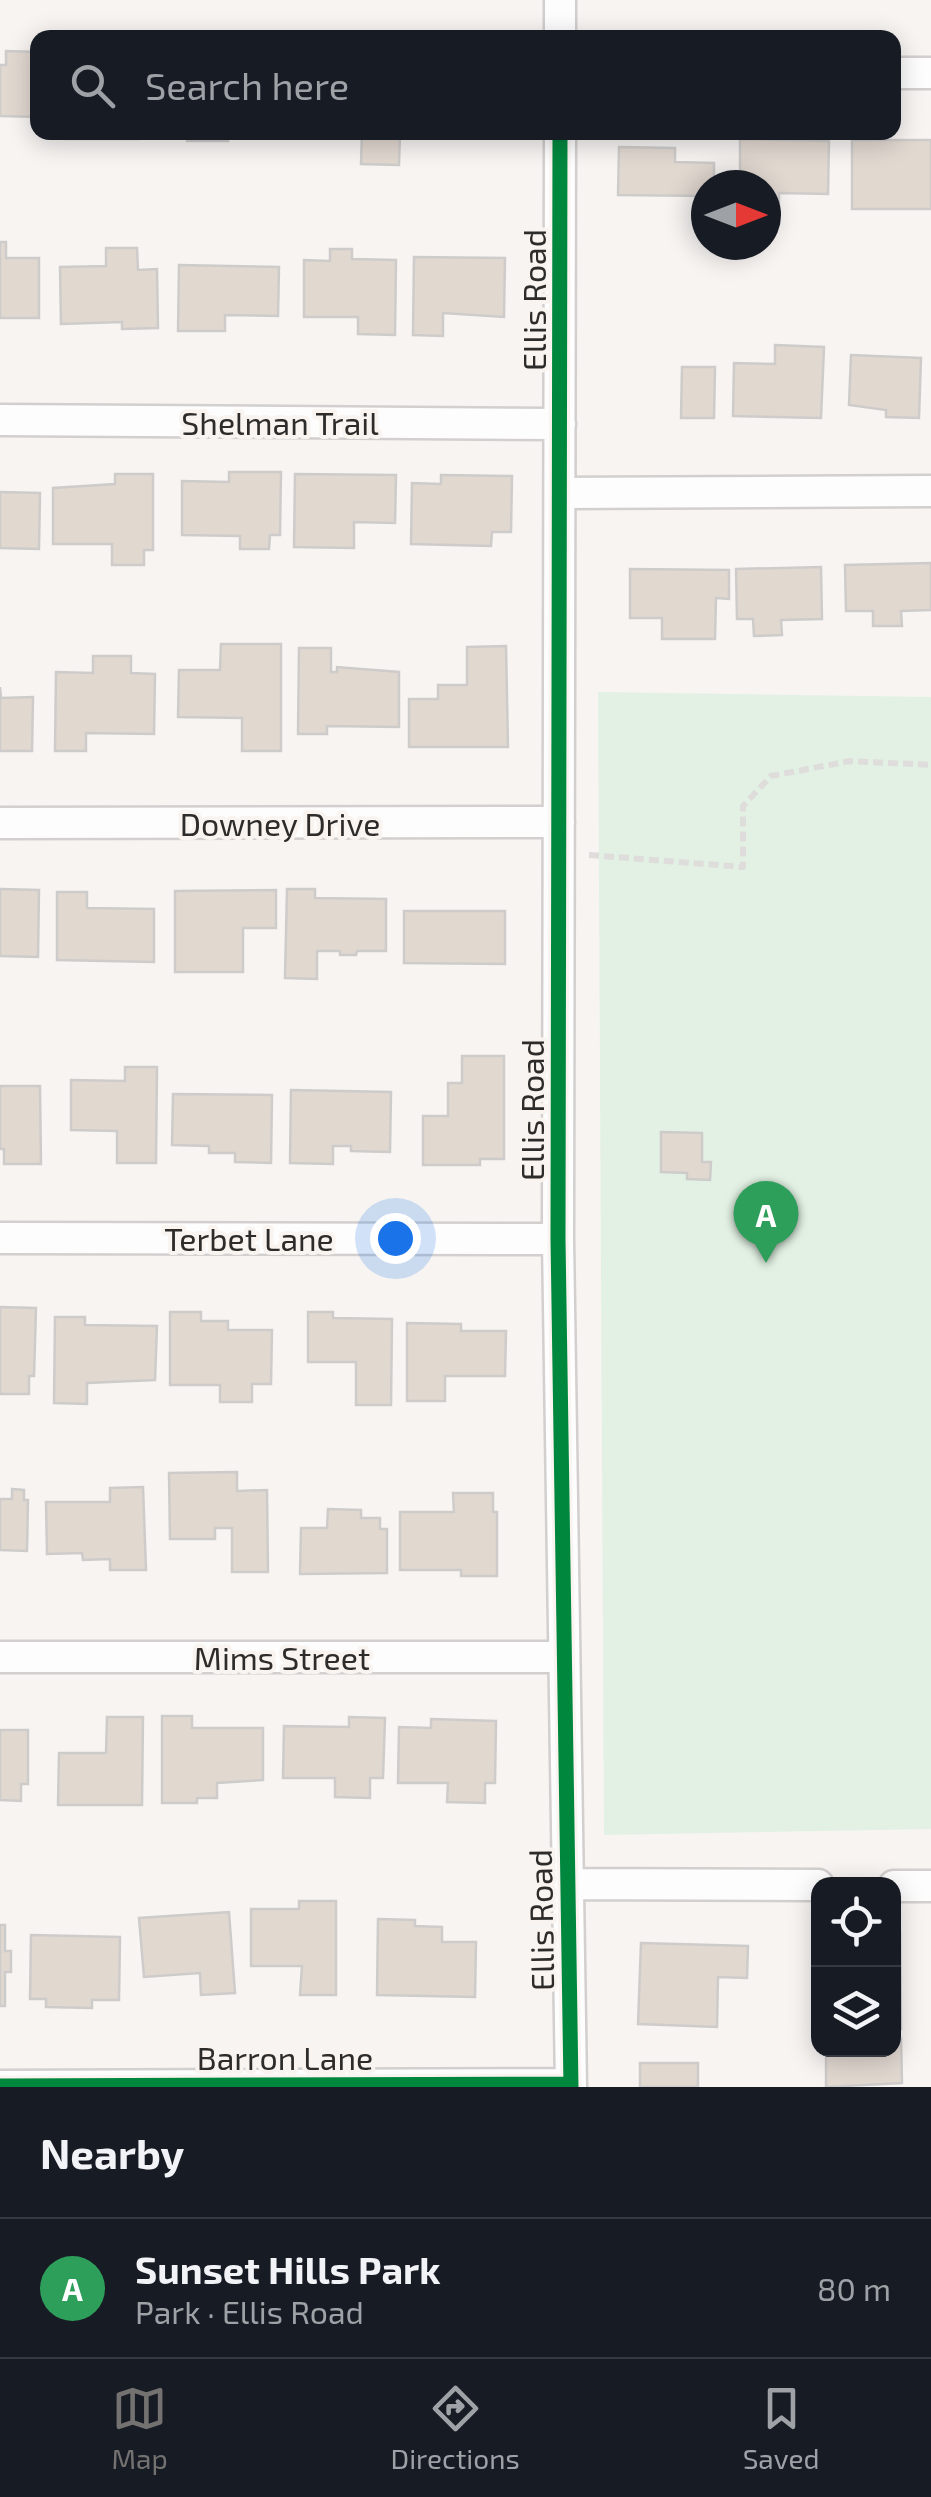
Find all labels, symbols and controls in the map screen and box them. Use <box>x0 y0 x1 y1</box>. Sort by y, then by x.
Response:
search box <box>30 30 901 140</box>
icon: search <box>65 58 120 113</box>
text: Search here <box>145 62 349 108</box>
north arrow <box>691 170 781 260</box>
street label: Ellis Road <box>514 229 552 371</box>
street label: Shelman Trail <box>181 403 379 441</box>
street label: Downey Drive <box>180 804 380 842</box>
street label: Ellis Road <box>512 1039 550 1181</box>
pin: A <box>734 1180 798 1263</box>
your location <box>370 1213 421 1264</box>
street label: Terbet Lane <box>164 1219 334 1257</box>
street label: Mims Street <box>194 1638 370 1676</box>
street label: Ellis Road <box>520 1849 560 1991</box>
map controls <box>811 1877 901 2057</box>
button: locate <box>811 1877 901 1967</box>
button: layers <box>811 1967 901 2057</box>
street label: Barron Lane <box>197 2038 373 2076</box>
text: Nearby <box>40 2127 184 2177</box>
text: Sunset Hills Park <box>135 2246 441 2292</box>
text: A <box>62 2269 83 2307</box>
text: 80 m <box>817 2269 891 2307</box>
text: Park · Ellis Road <box>135 2292 364 2330</box>
tab: Map <box>111 2381 168 2475</box>
tab: Directions <box>391 2381 520 2475</box>
tab: Saved <box>743 2381 820 2475</box>

